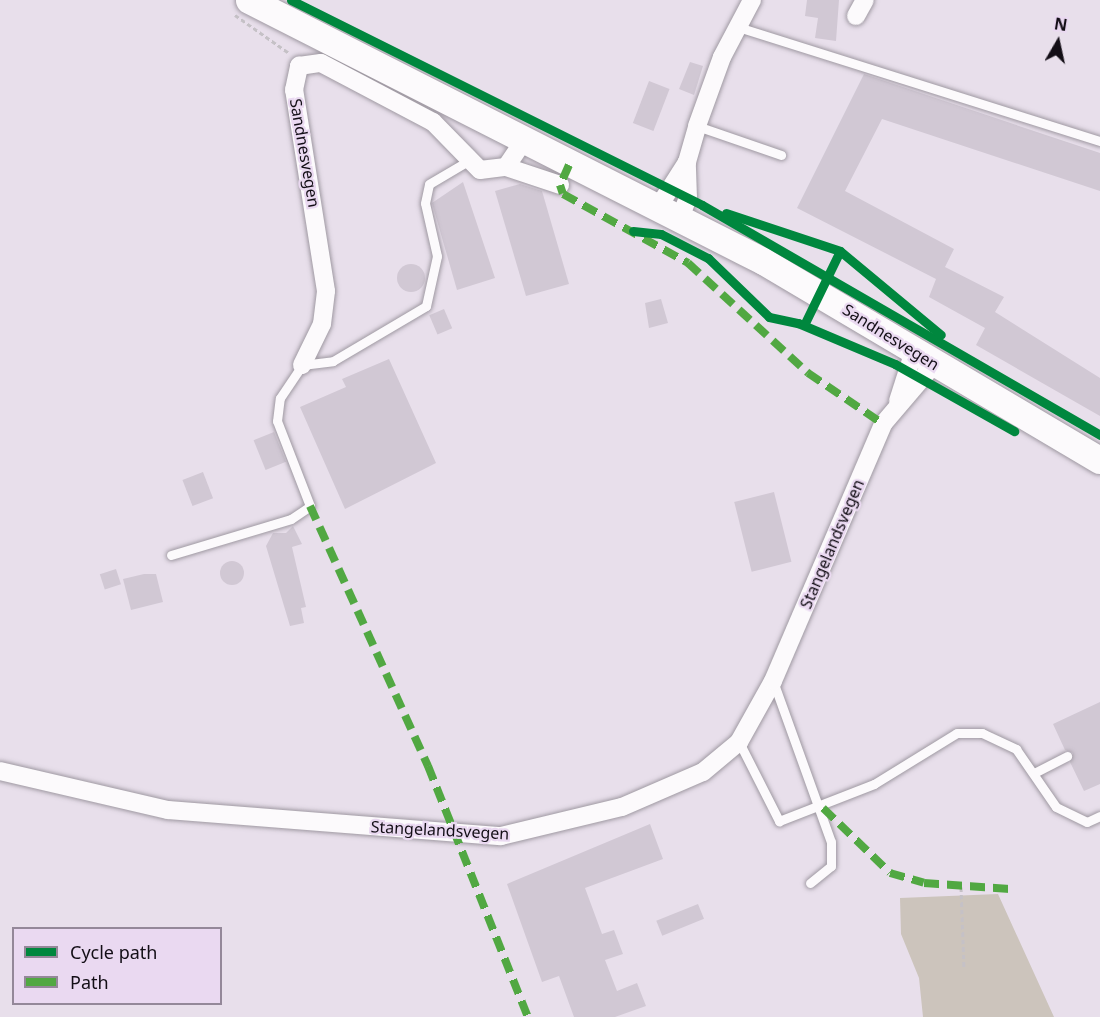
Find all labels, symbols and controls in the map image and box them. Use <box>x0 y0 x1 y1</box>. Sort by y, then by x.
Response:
north arrow <box>1028 12 1088 72</box>
text: N <box>1053 12 1069 36</box>
street label: Sandnesvegen <box>286 97 324 209</box>
street label: Sandnesvegen <box>839 300 943 374</box>
street label: Stangelandsvegen <box>796 476 868 612</box>
street label: Stangelandsvegen <box>370 817 510 843</box>
legend <box>12 927 222 1005</box>
text: Cycle path <box>70 940 157 964</box>
text: Path <box>70 970 109 994</box>

